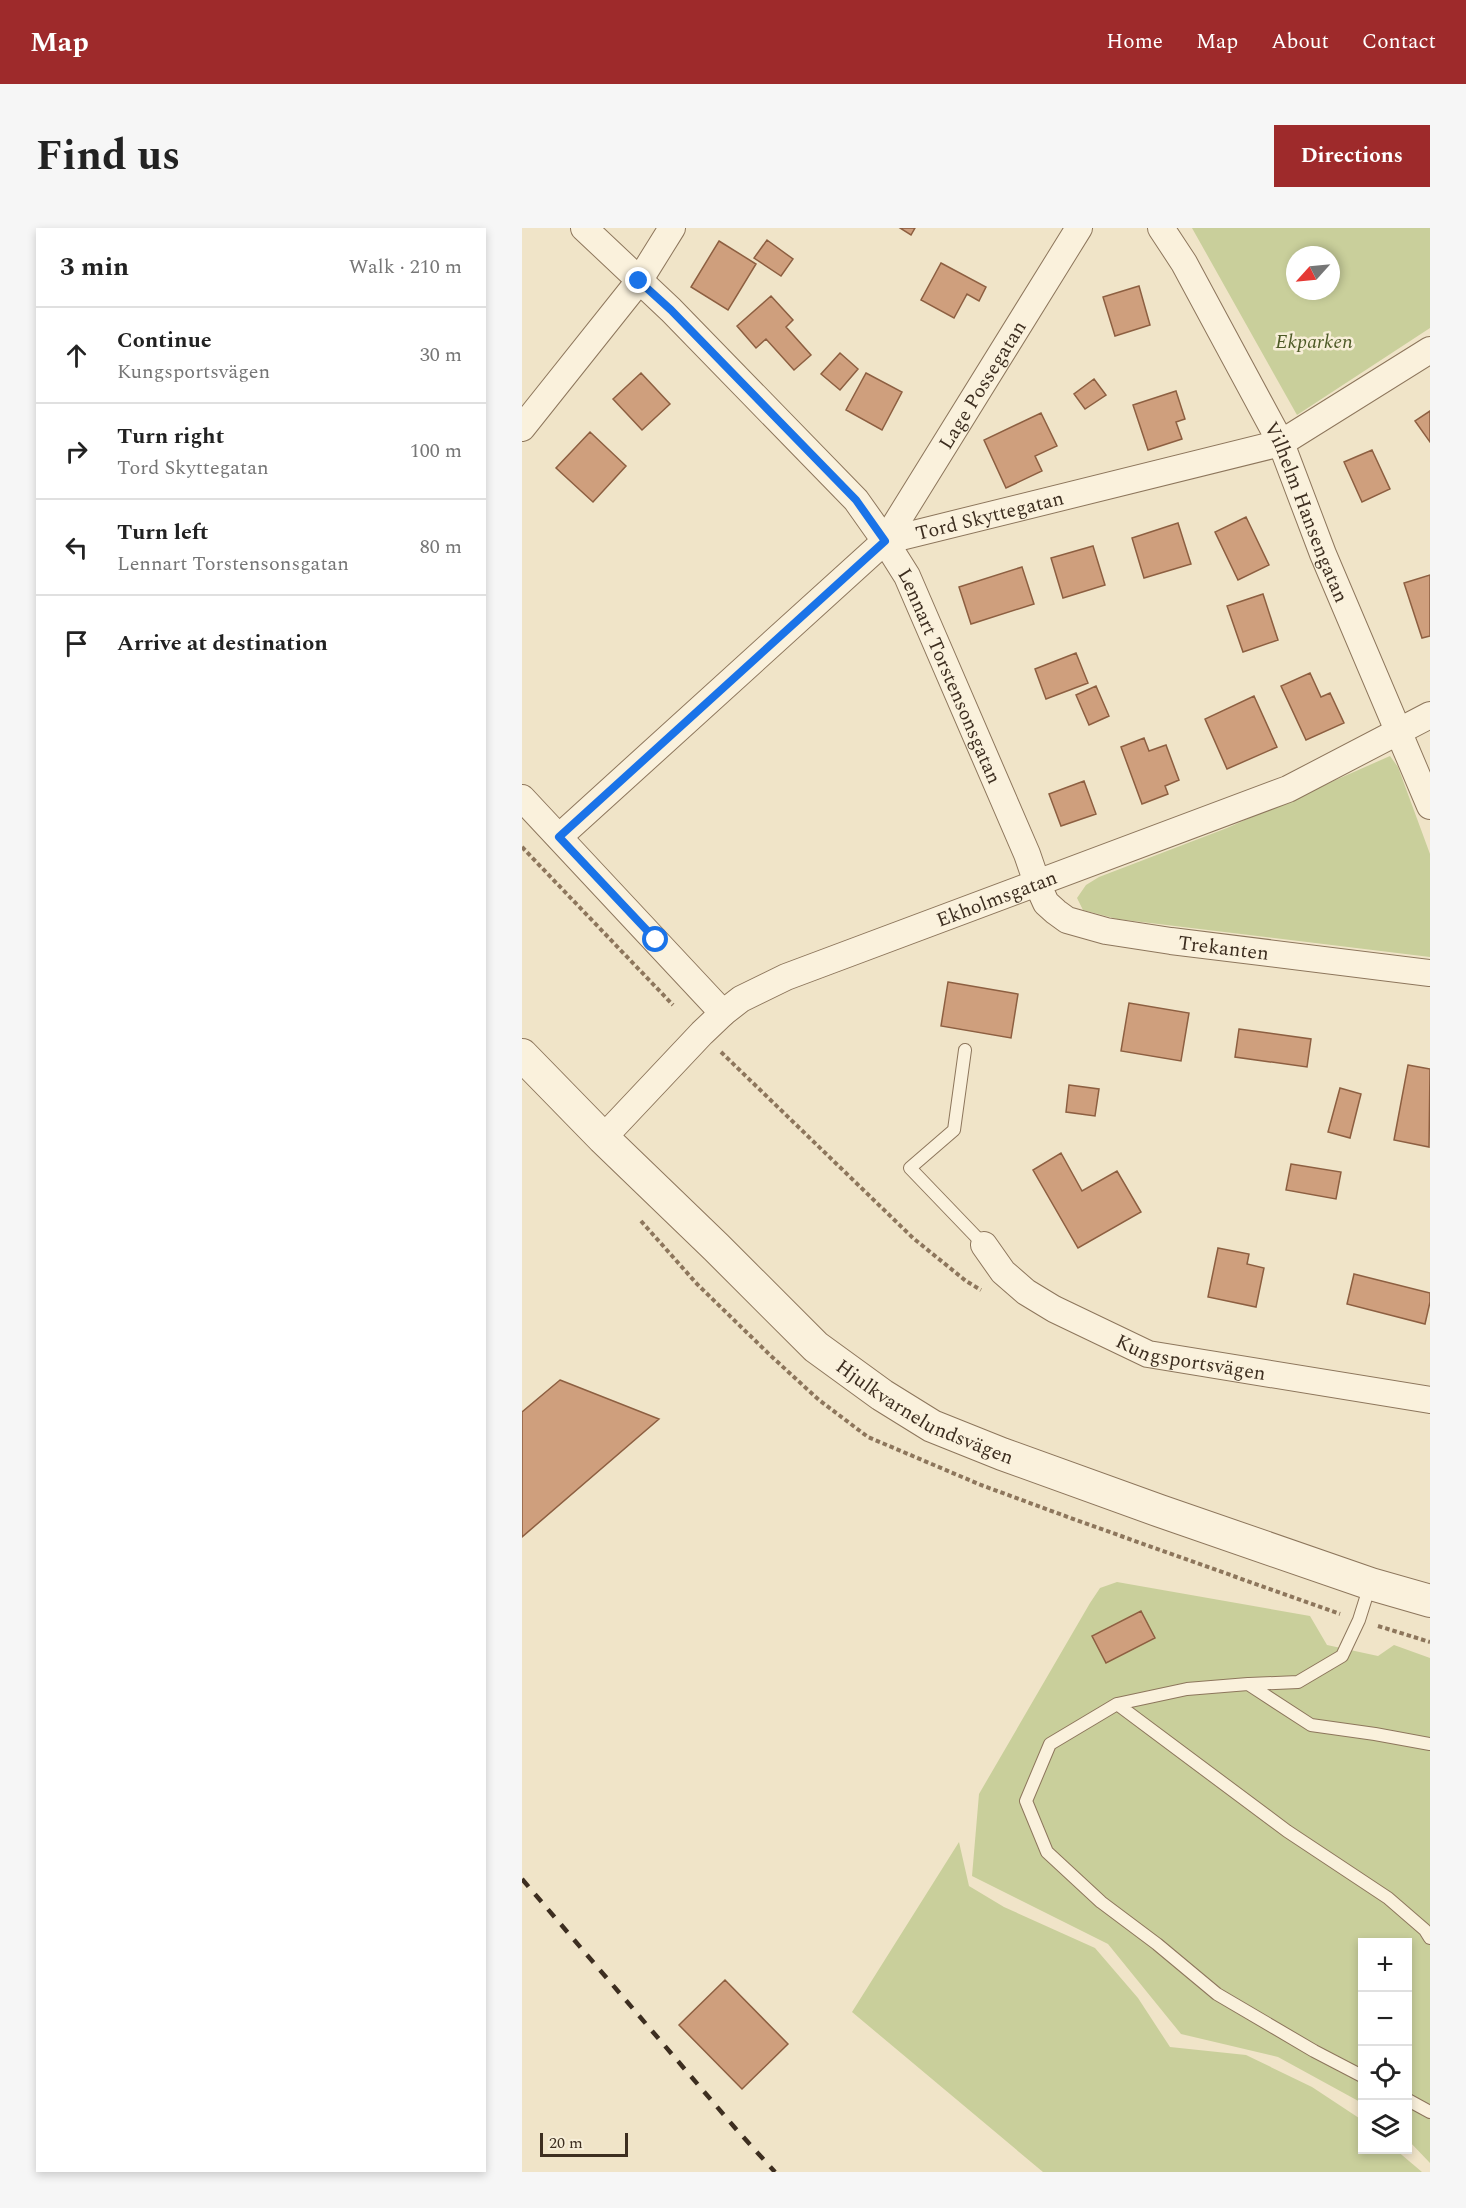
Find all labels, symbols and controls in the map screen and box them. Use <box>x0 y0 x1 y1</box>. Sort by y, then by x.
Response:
text: Map <box>30 21 89 64</box>
text: Home <box>1106 26 1163 58</box>
text: Map <box>1196 26 1238 58</box>
text: About <box>1271 26 1329 58</box>
text: Contact <box>1362 26 1436 58</box>
text: Find us <box>36 125 180 188</box>
button: Directions <box>1274 125 1430 187</box>
north arrow <box>1286 246 1340 300</box>
text: 3 min <box>60 247 129 287</box>
text: Walk · 210 m <box>349 252 462 282</box>
route end <box>625 267 651 293</box>
street label: Lage Possegatan <box>931 315 1034 455</box>
text: Continue <box>117 324 212 357</box>
park label: Ekparken <box>1275 327 1353 357</box>
icon: ahead <box>60 339 93 372</box>
text: 30 m <box>420 340 462 370</box>
text: Kungsportsvägen <box>117 357 270 387</box>
street label: Vilhelm Hansengatan <box>1256 416 1356 608</box>
text: Turn right <box>117 420 224 453</box>
icon: right <box>60 435 93 468</box>
text: 100 m <box>410 436 462 466</box>
text: Tord Skyttegatan <box>117 453 269 483</box>
street label: Tord Skyttegatan <box>912 483 1067 549</box>
text: Turn left <box>117 516 209 549</box>
icon: left <box>60 531 93 564</box>
text: 80 m <box>420 532 462 562</box>
text: Lennart Torstensonsgatan <box>117 549 349 579</box>
street label: Lennart Torstensonsgatan <box>890 562 1009 789</box>
icon: arrive <box>60 627 93 660</box>
text: Arrive at destination <box>117 627 328 660</box>
street label: Ekholmsgatan <box>932 863 1062 935</box>
route start <box>642 926 668 952</box>
street label: Trekanten <box>1176 928 1271 969</box>
street label: Kungsportsvägen <box>1110 1327 1268 1389</box>
street label: Hjulkvarnelundsvägen <box>829 1352 1018 1473</box>
map controls <box>1358 1938 1412 2154</box>
button: + <box>1358 1938 1412 1992</box>
button: − <box>1358 1992 1412 2046</box>
button: locate <box>1358 2046 1412 2100</box>
button: layers <box>1358 2100 1412 2154</box>
scale bar <box>540 2130 628 2158</box>
text: 20 m <box>549 2131 583 2155</box>

